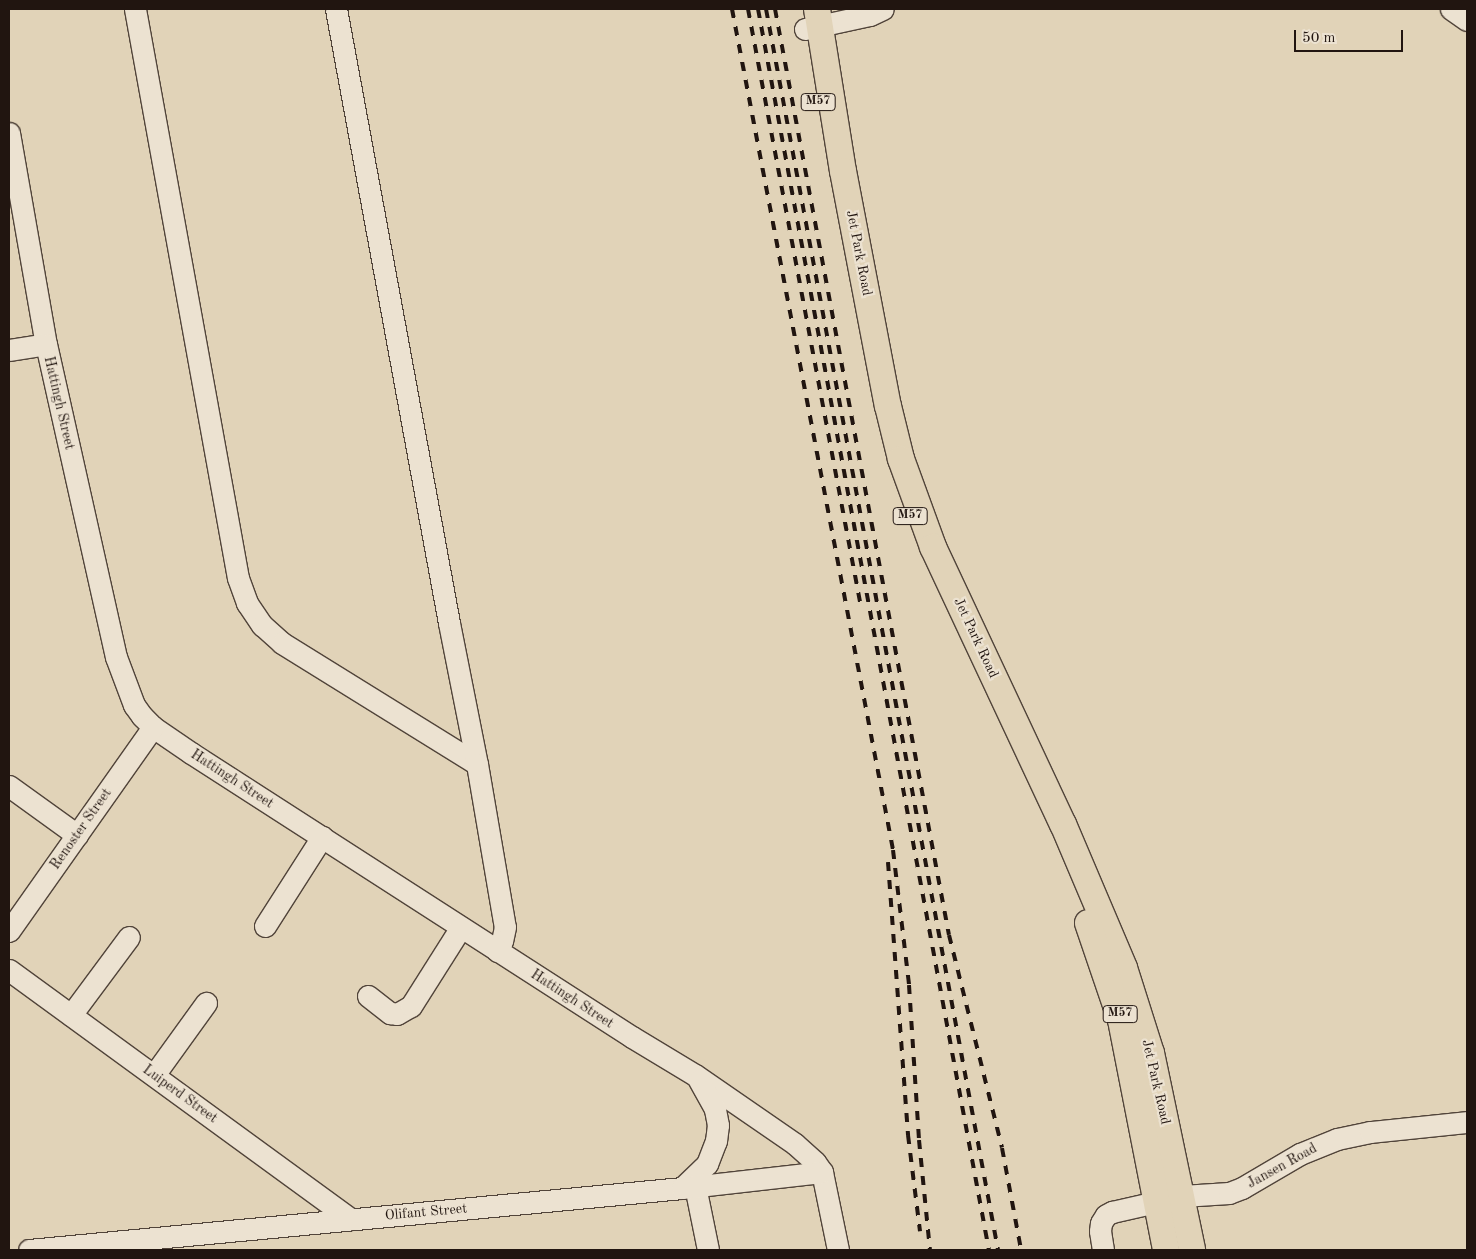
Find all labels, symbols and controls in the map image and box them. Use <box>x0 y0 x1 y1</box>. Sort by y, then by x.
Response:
scale bar <box>1296 20 1405 52</box>
text: 50 m <box>1302 31 1336 46</box>
road number: M57 <box>800 92 836 111</box>
street label: Jet Park Road <box>842 209 876 297</box>
street label: Hattingh Street <box>40 355 78 451</box>
road number: M57 <box>892 506 928 526</box>
street label: Jet Park Road <box>950 595 1002 681</box>
street label: Hattingh Street <box>187 746 277 812</box>
street label: Renoster Street <box>47 785 115 873</box>
street label: Hattingh Street <box>527 966 617 1032</box>
road number: M57 <box>1102 1004 1138 1024</box>
street label: Jet Park Road <box>1138 1038 1174 1126</box>
street label: Luiperd Street <box>139 1061 221 1127</box>
street label: Jansen Road <box>1244 1140 1320 1192</box>
street label: Olifant Street <box>384 1200 468 1224</box>

